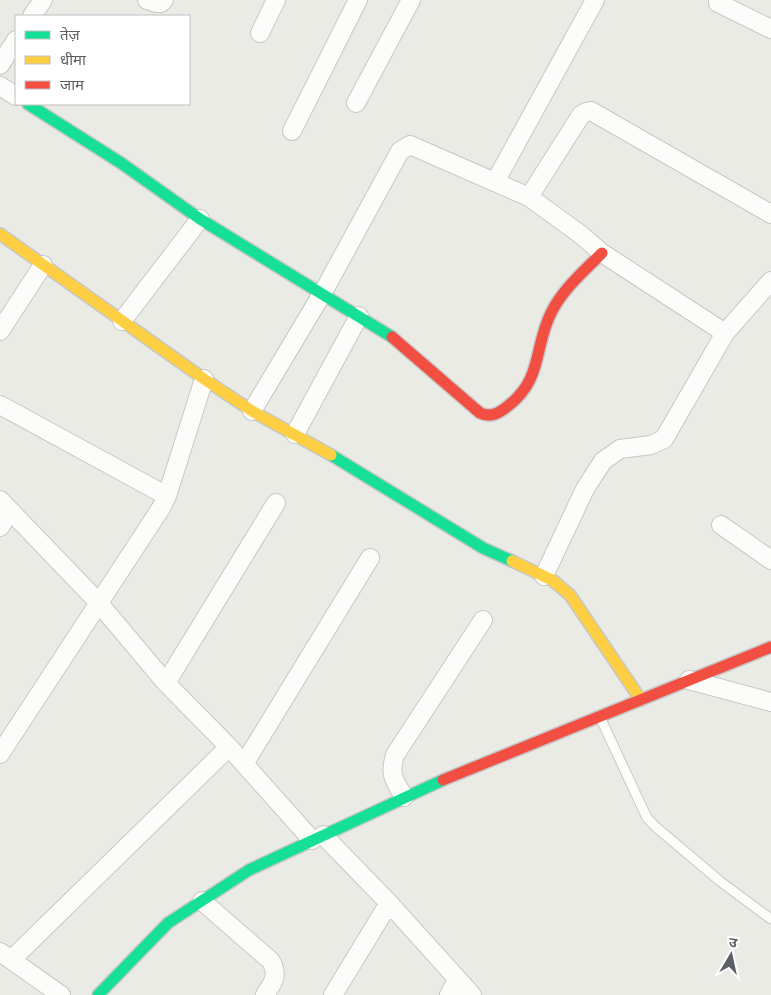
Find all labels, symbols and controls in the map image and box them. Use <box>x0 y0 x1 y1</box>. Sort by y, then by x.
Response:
legend <box>15 15 190 105</box>
text: तेज़ <box>60 25 81 44</box>
text: धीमा <box>60 50 87 69</box>
text: जाम <box>60 75 85 94</box>
north arrow <box>706 930 756 980</box>
text: उ <box>728 933 739 952</box>

